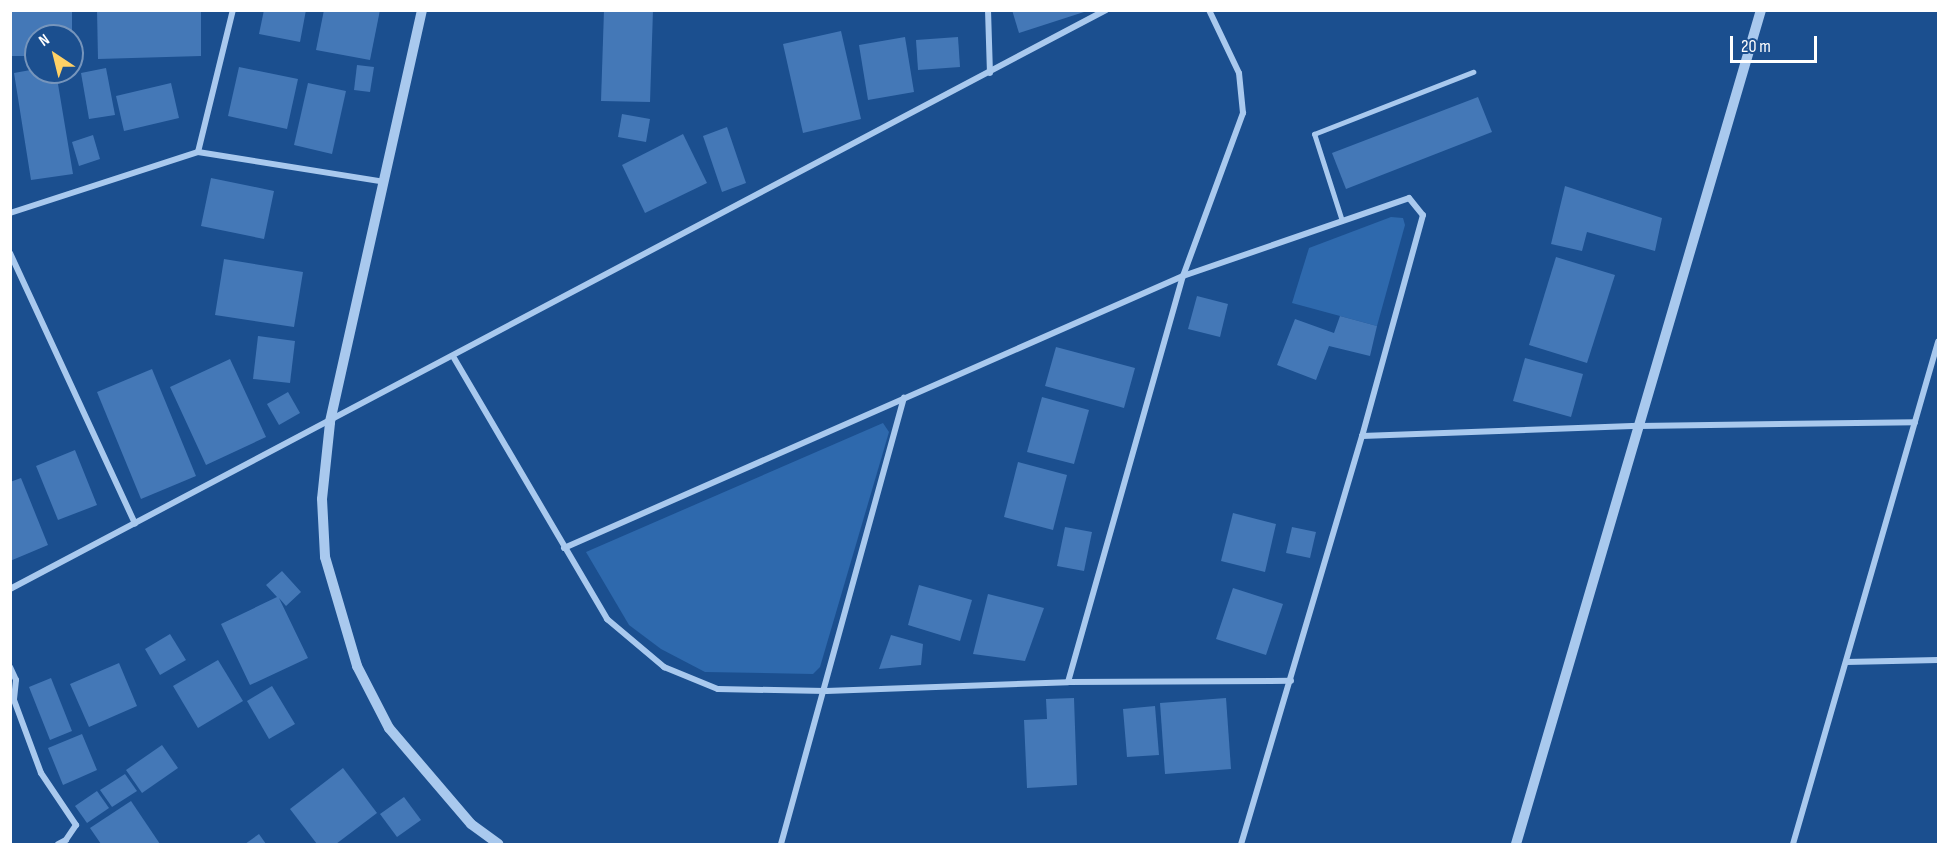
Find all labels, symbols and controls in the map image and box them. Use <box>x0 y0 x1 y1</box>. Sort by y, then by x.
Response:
north arrow <box>24 24 84 84</box>
scale bar <box>1733 24 1820 62</box>
text: N <box>36 30 53 51</box>
text: 20 m <box>1741 36 1771 57</box>

